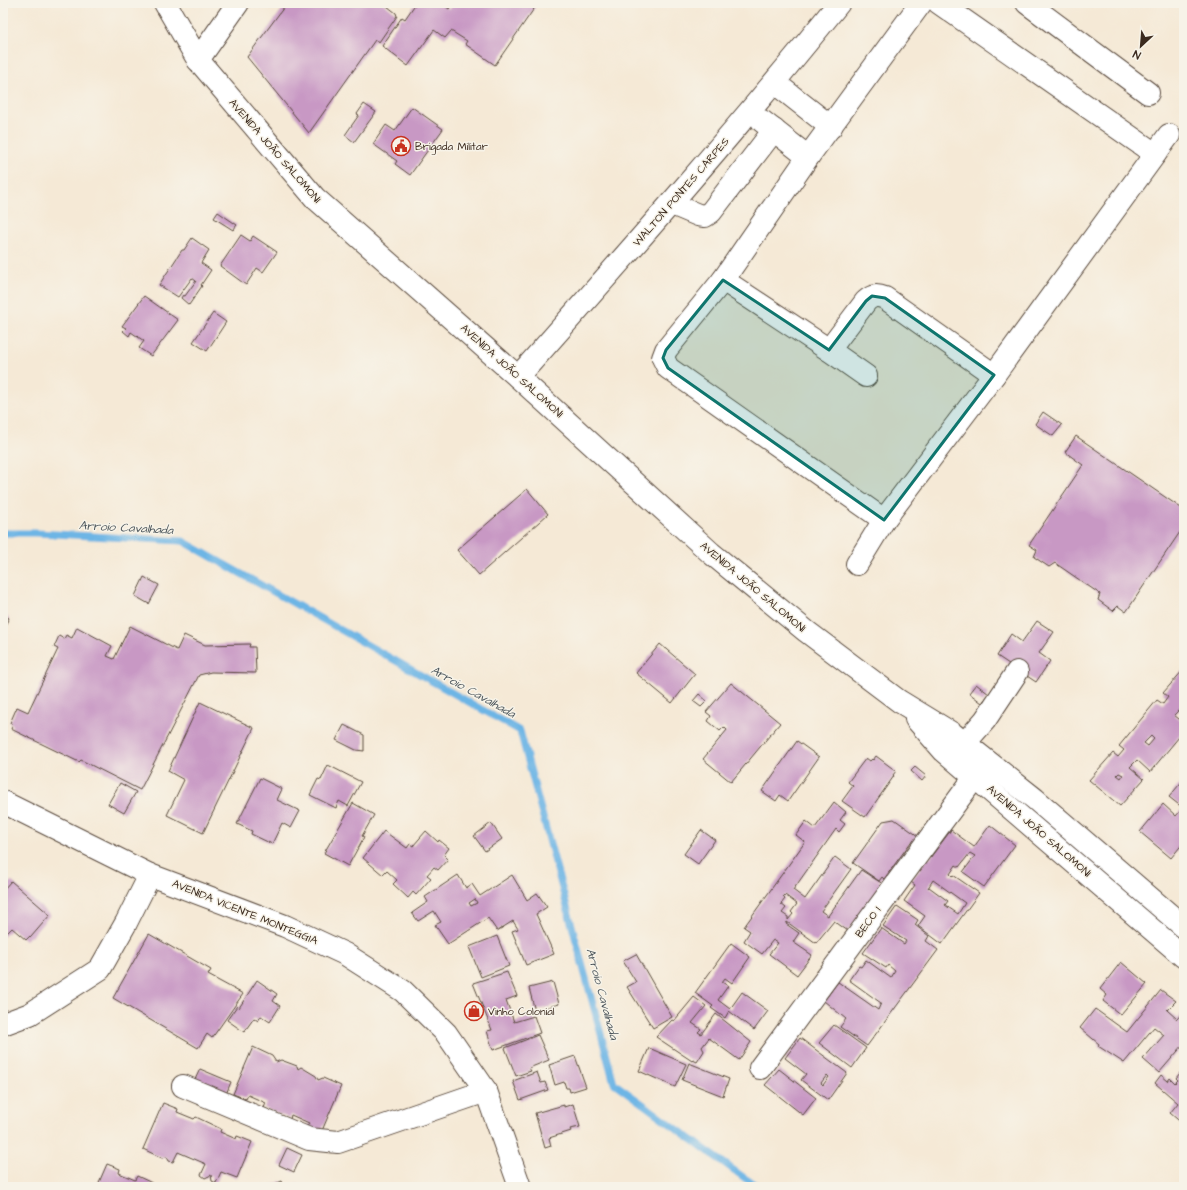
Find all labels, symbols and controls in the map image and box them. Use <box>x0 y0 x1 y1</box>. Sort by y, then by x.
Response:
north arrow <box>1121 26 1161 66</box>
text: N <box>1130 46 1143 63</box>
street label: AVENIDA JOÃO SALOMONI <box>225 96 325 207</box>
street label: WALTON PONTES CARPES <box>629 134 733 250</box>
public building icon: Brigada Militar <box>390 135 412 157</box>
place label: Brigada Militar <box>415 139 488 155</box>
street label: AVENIDA JOÃO SALOMONI <box>457 321 567 422</box>
water label: Arroio Cavalhada <box>79 517 174 539</box>
street label: AVENIDA JOÃO SALOMONI <box>697 538 809 636</box>
water label: Arroio Cavalhada <box>428 662 519 723</box>
street label: AVENIDA JOÃO SALOMONI <box>984 781 1095 881</box>
street label: AVENIDA VICENTE MONTEGGIA <box>170 876 320 948</box>
street label: BECO 1 <box>852 903 885 941</box>
water label: Arroio Cavalhada <box>582 946 623 1043</box>
shop icon: Vinho Colonial <box>463 1000 485 1022</box>
place label: Vinho Colonial <box>488 1004 555 1019</box>

